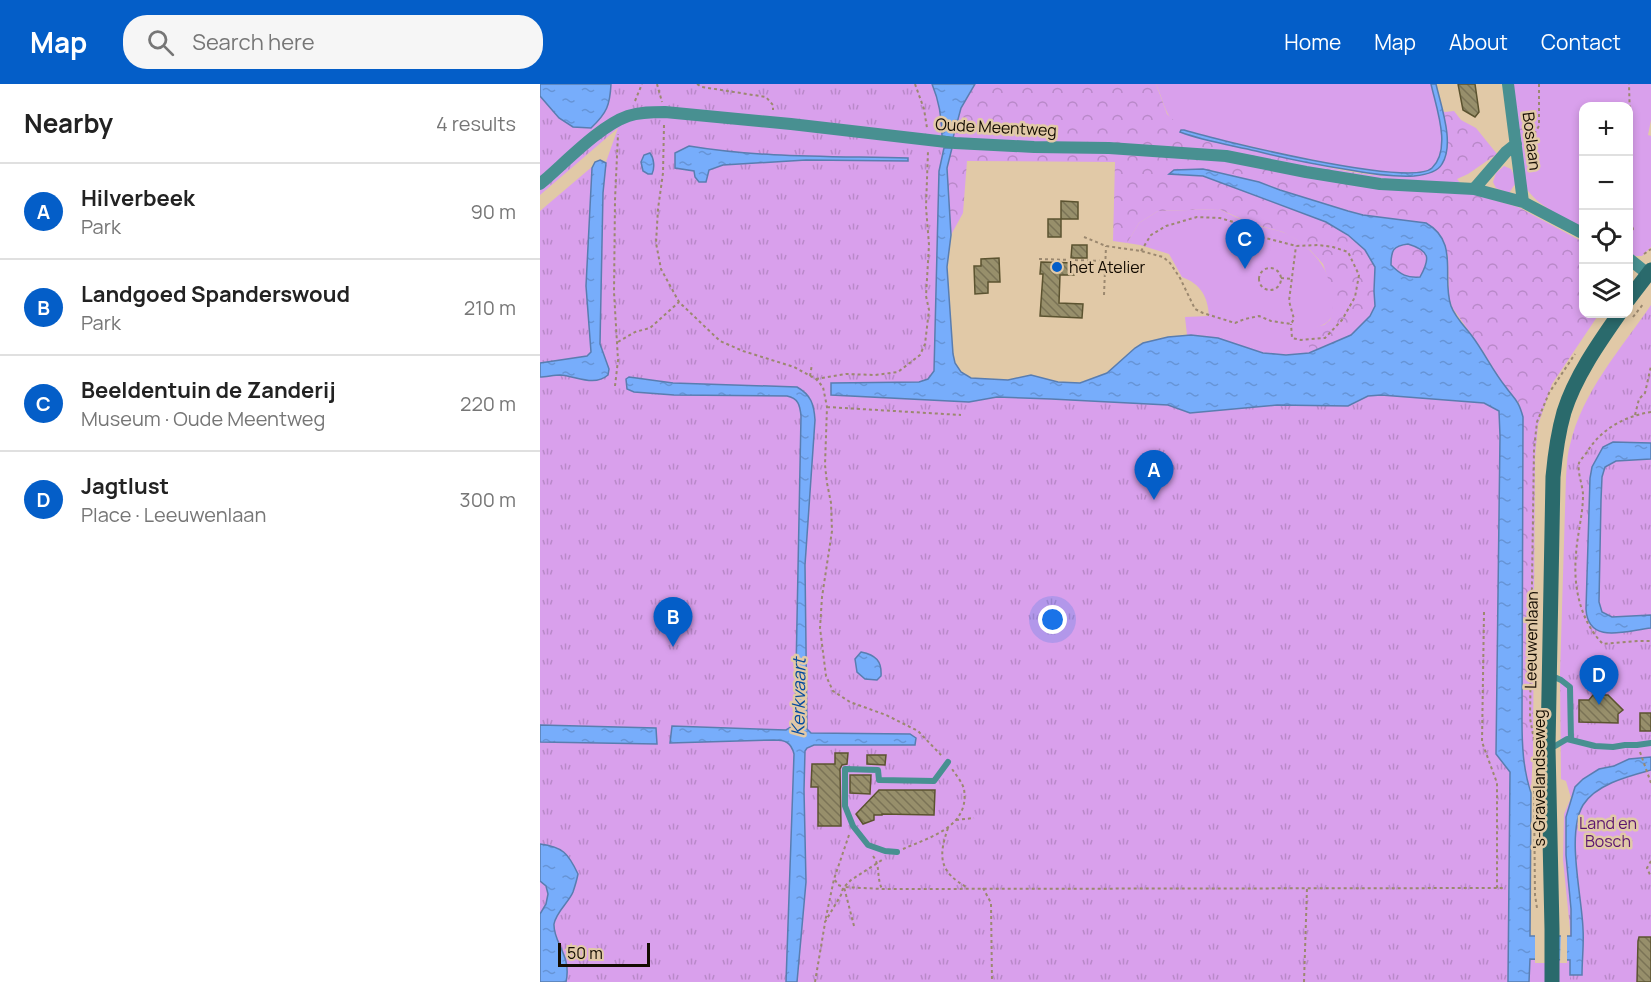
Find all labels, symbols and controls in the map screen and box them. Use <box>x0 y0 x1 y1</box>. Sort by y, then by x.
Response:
search box <box>123 15 543 69</box>
text: Map <box>30 23 87 61</box>
icon: search <box>144 26 177 59</box>
text: Search here <box>192 27 315 57</box>
text: Home <box>1284 28 1341 56</box>
text: Map <box>1374 28 1416 56</box>
text: About <box>1449 28 1508 56</box>
text: Contact <box>1541 28 1621 56</box>
map controls <box>1579 102 1633 318</box>
button: + <box>1579 102 1633 156</box>
text: Nearby <box>24 105 113 141</box>
text: 4 results <box>436 110 516 137</box>
street label: Boslaan <box>1518 111 1546 171</box>
street label: Oude Meentweg <box>935 113 1057 141</box>
button: − <box>1579 156 1633 210</box>
text: Hilverbeek <box>81 183 195 213</box>
text: A <box>37 198 50 225</box>
text: 90 m <box>470 198 516 225</box>
button: locate <box>1579 210 1633 264</box>
text: Park <box>81 213 121 240</box>
pin: C <box>1226 220 1264 269</box>
place label: het Atelier <box>1069 256 1146 278</box>
marker: het Atelier <box>1050 260 1064 274</box>
button: layers <box>1579 264 1633 318</box>
text: Landgoed Spanderswoud <box>81 279 350 309</box>
text: B <box>37 294 50 321</box>
text: 210 m <box>464 294 516 321</box>
text: Park <box>81 309 121 336</box>
text: Beeldentuin de Zanderij <box>81 375 336 405</box>
text: C <box>36 390 51 417</box>
text: 220 m <box>460 390 516 417</box>
text: Museum · Oude Meentweg <box>81 405 325 432</box>
pin: A <box>1134 450 1174 500</box>
text: Jagtlust <box>81 471 169 501</box>
text: D <box>36 486 51 513</box>
text: 300 m <box>460 486 516 513</box>
text: Place · Leeuwenlaan <box>81 501 266 528</box>
street label: Leeuwenlaan <box>1519 591 1543 689</box>
pin: B <box>654 598 692 647</box>
your location <box>1038 605 1067 634</box>
water label: Kerkvaart <box>785 656 811 736</box>
pin: D <box>1580 656 1618 705</box>
street label: 's-Gravelandseweg <box>1528 709 1550 849</box>
park label: Land en Bosch <box>1579 812 1637 852</box>
scale bar <box>558 940 650 968</box>
text: 50 m <box>567 942 603 964</box>

